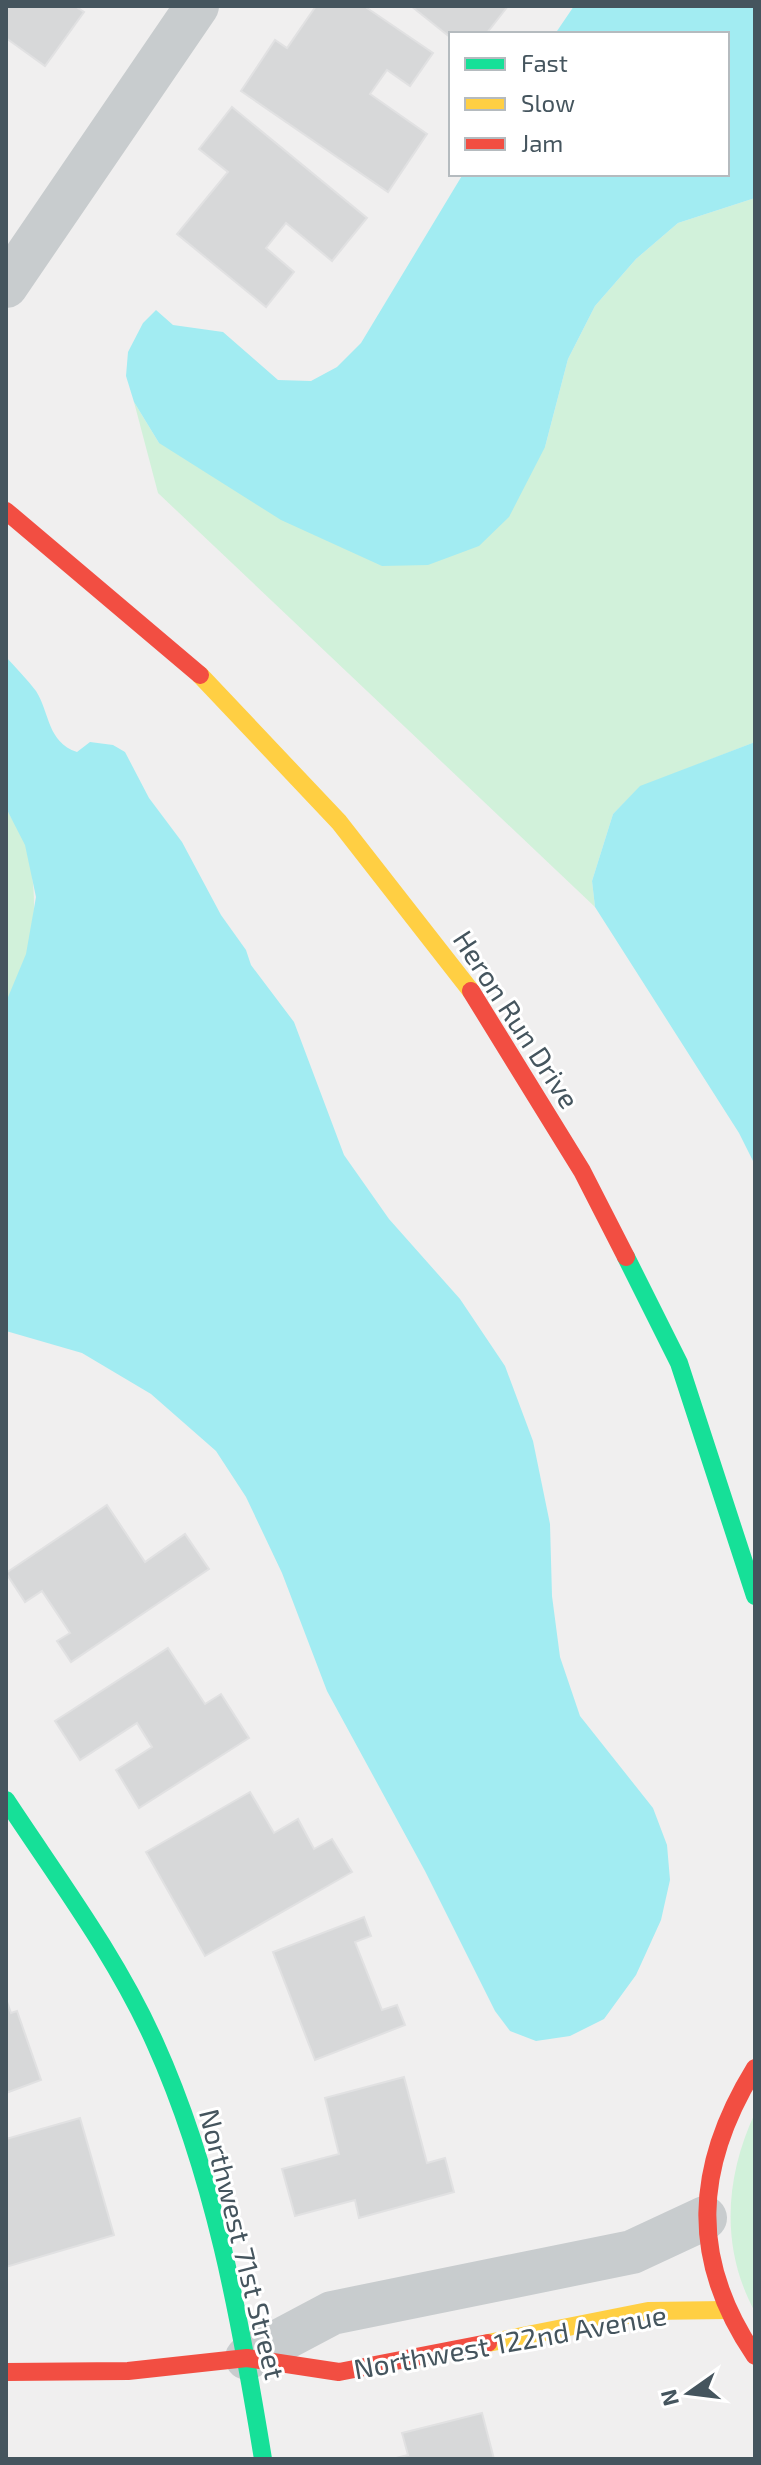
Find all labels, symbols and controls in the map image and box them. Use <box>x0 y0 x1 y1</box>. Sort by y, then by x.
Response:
legend <box>449 32 729 176</box>
text: Fast <box>521 48 568 77</box>
text: Slow <box>521 88 575 117</box>
text: Jam <box>521 128 563 157</box>
street label: Heron Run Drive <box>447 924 587 1114</box>
street label: Northwest 71st Street <box>193 2105 293 2383</box>
street label: Northwest 122nd Avenue <box>351 2297 669 2385</box>
north arrow <box>649 2353 729 2433</box>
text: N <box>654 2387 683 2409</box>

